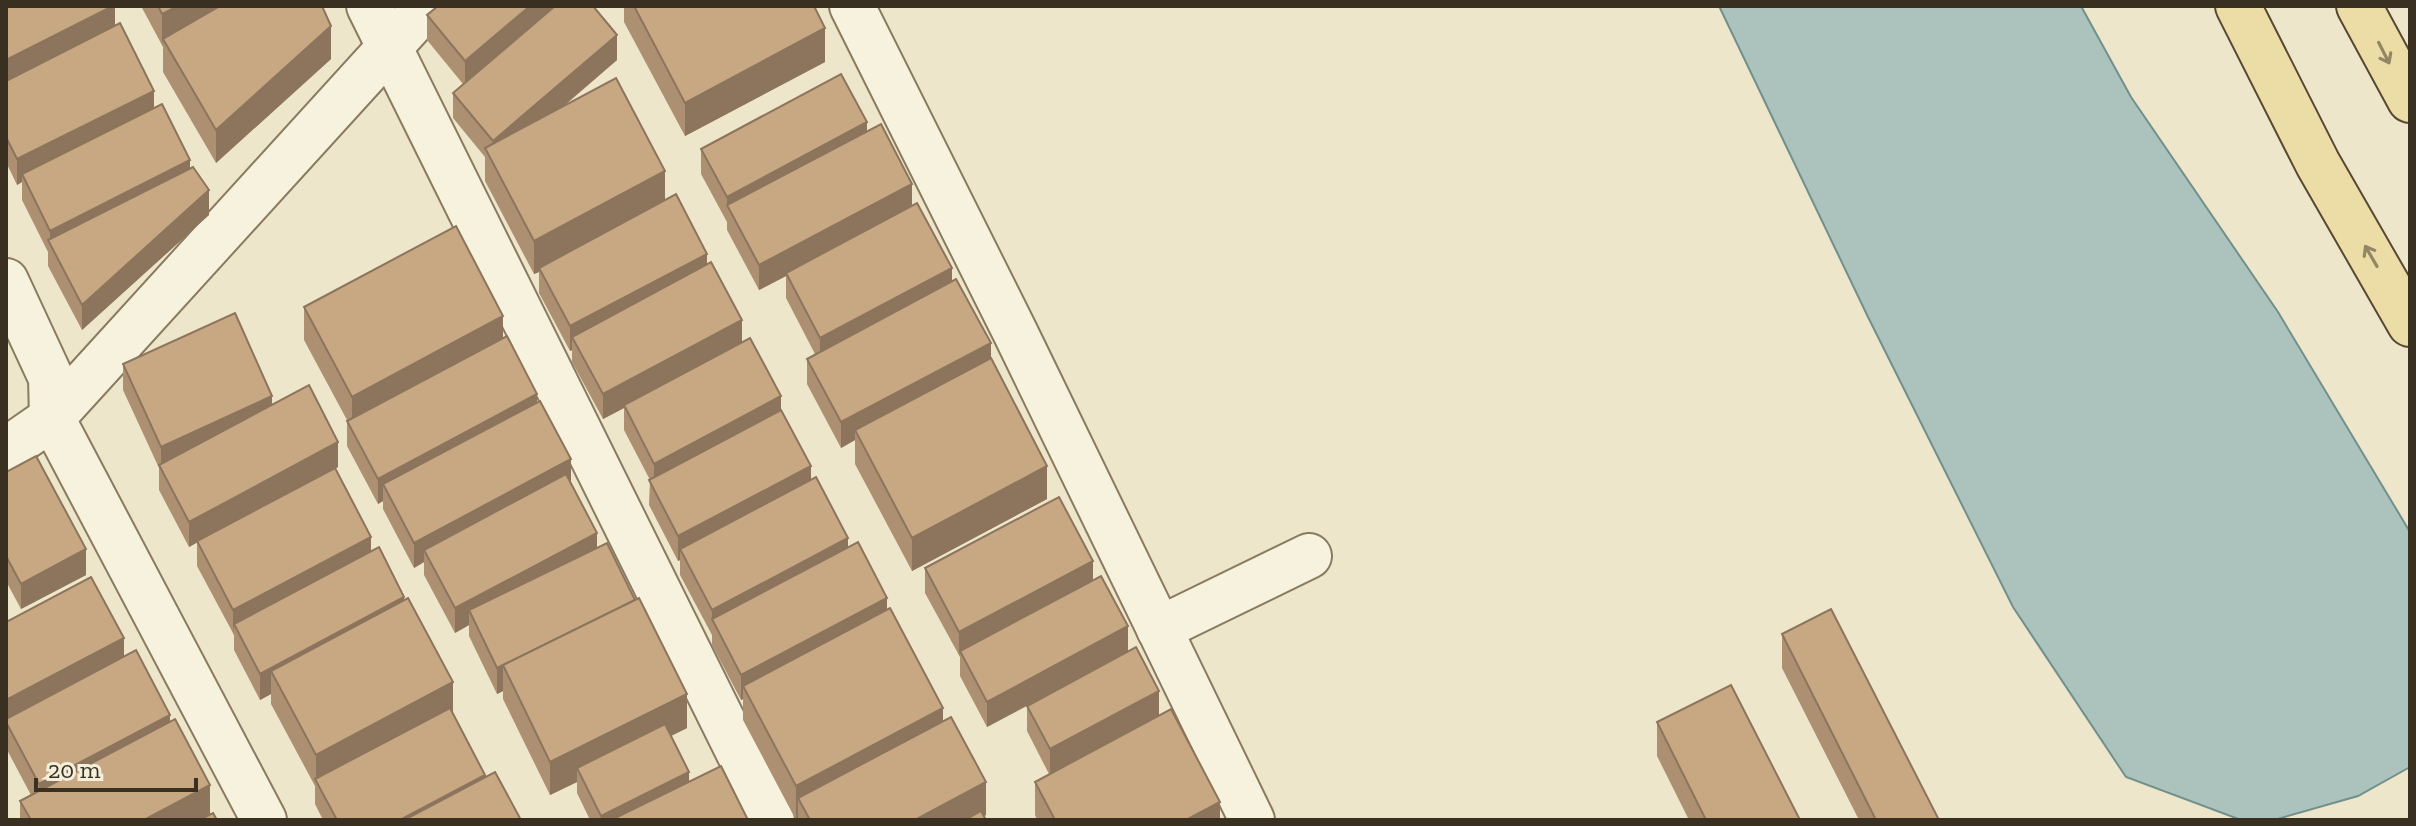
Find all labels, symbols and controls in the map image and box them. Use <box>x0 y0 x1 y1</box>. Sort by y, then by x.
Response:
one-way arrow <box>2376 41 2392 65</box>
one-way arrow <box>2363 245 2378 269</box>
scale bar <box>36 742 196 792</box>
text: 20 m <box>48 755 101 784</box>

